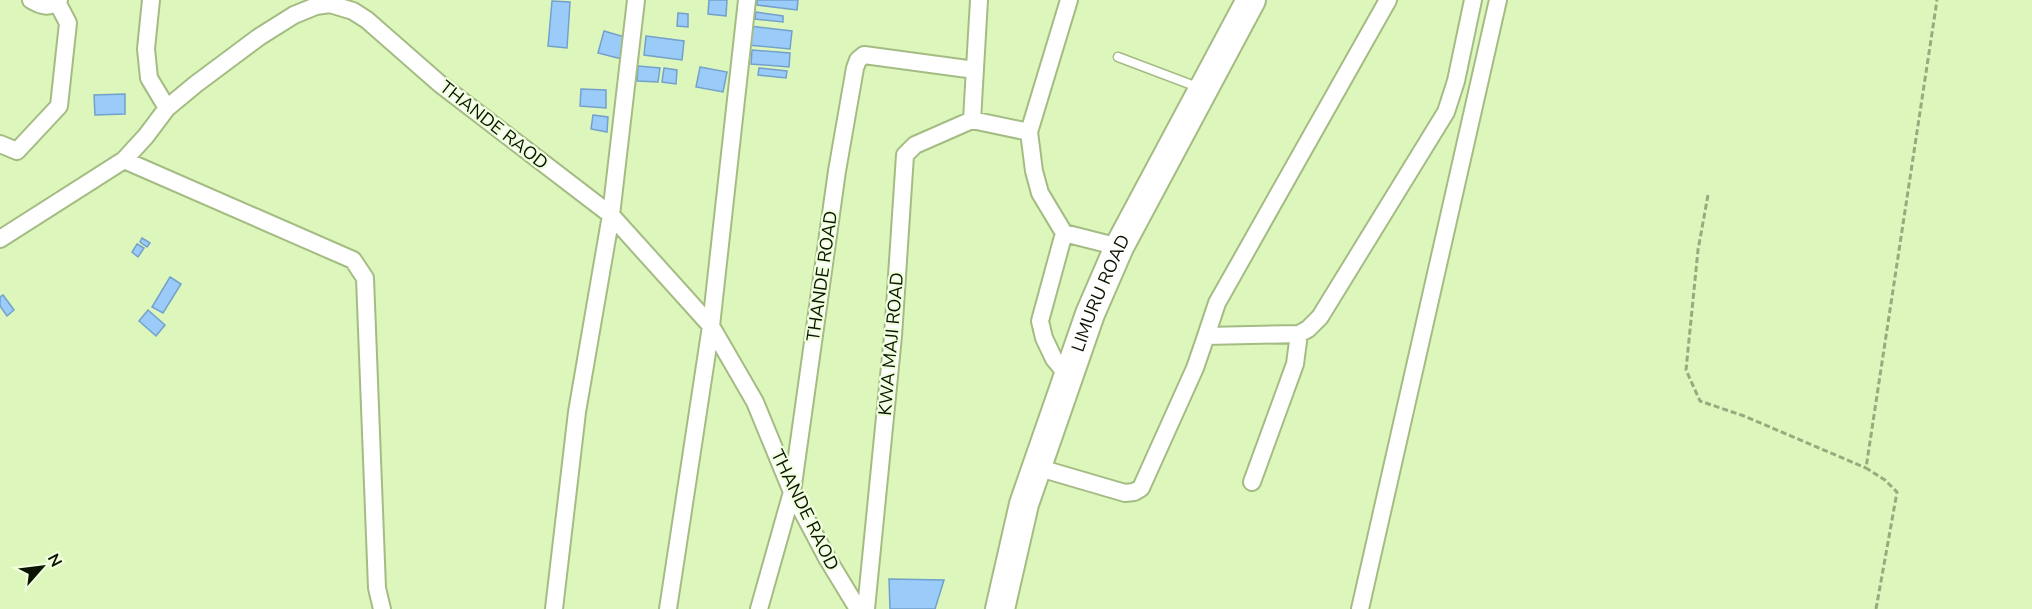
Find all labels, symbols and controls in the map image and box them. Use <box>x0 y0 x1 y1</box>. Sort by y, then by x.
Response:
street label: THANDE RAOD <box>435 75 553 175</box>
street label: THANDE ROAD <box>801 209 843 343</box>
street label: LIMURU ROAD <box>1066 230 1135 355</box>
street label: KWA MAJI ROAD <box>873 271 909 417</box>
street label: THANDE RAOD <box>765 446 845 574</box>
north arrow <box>12 537 72 597</box>
text: N <box>42 550 67 571</box>

